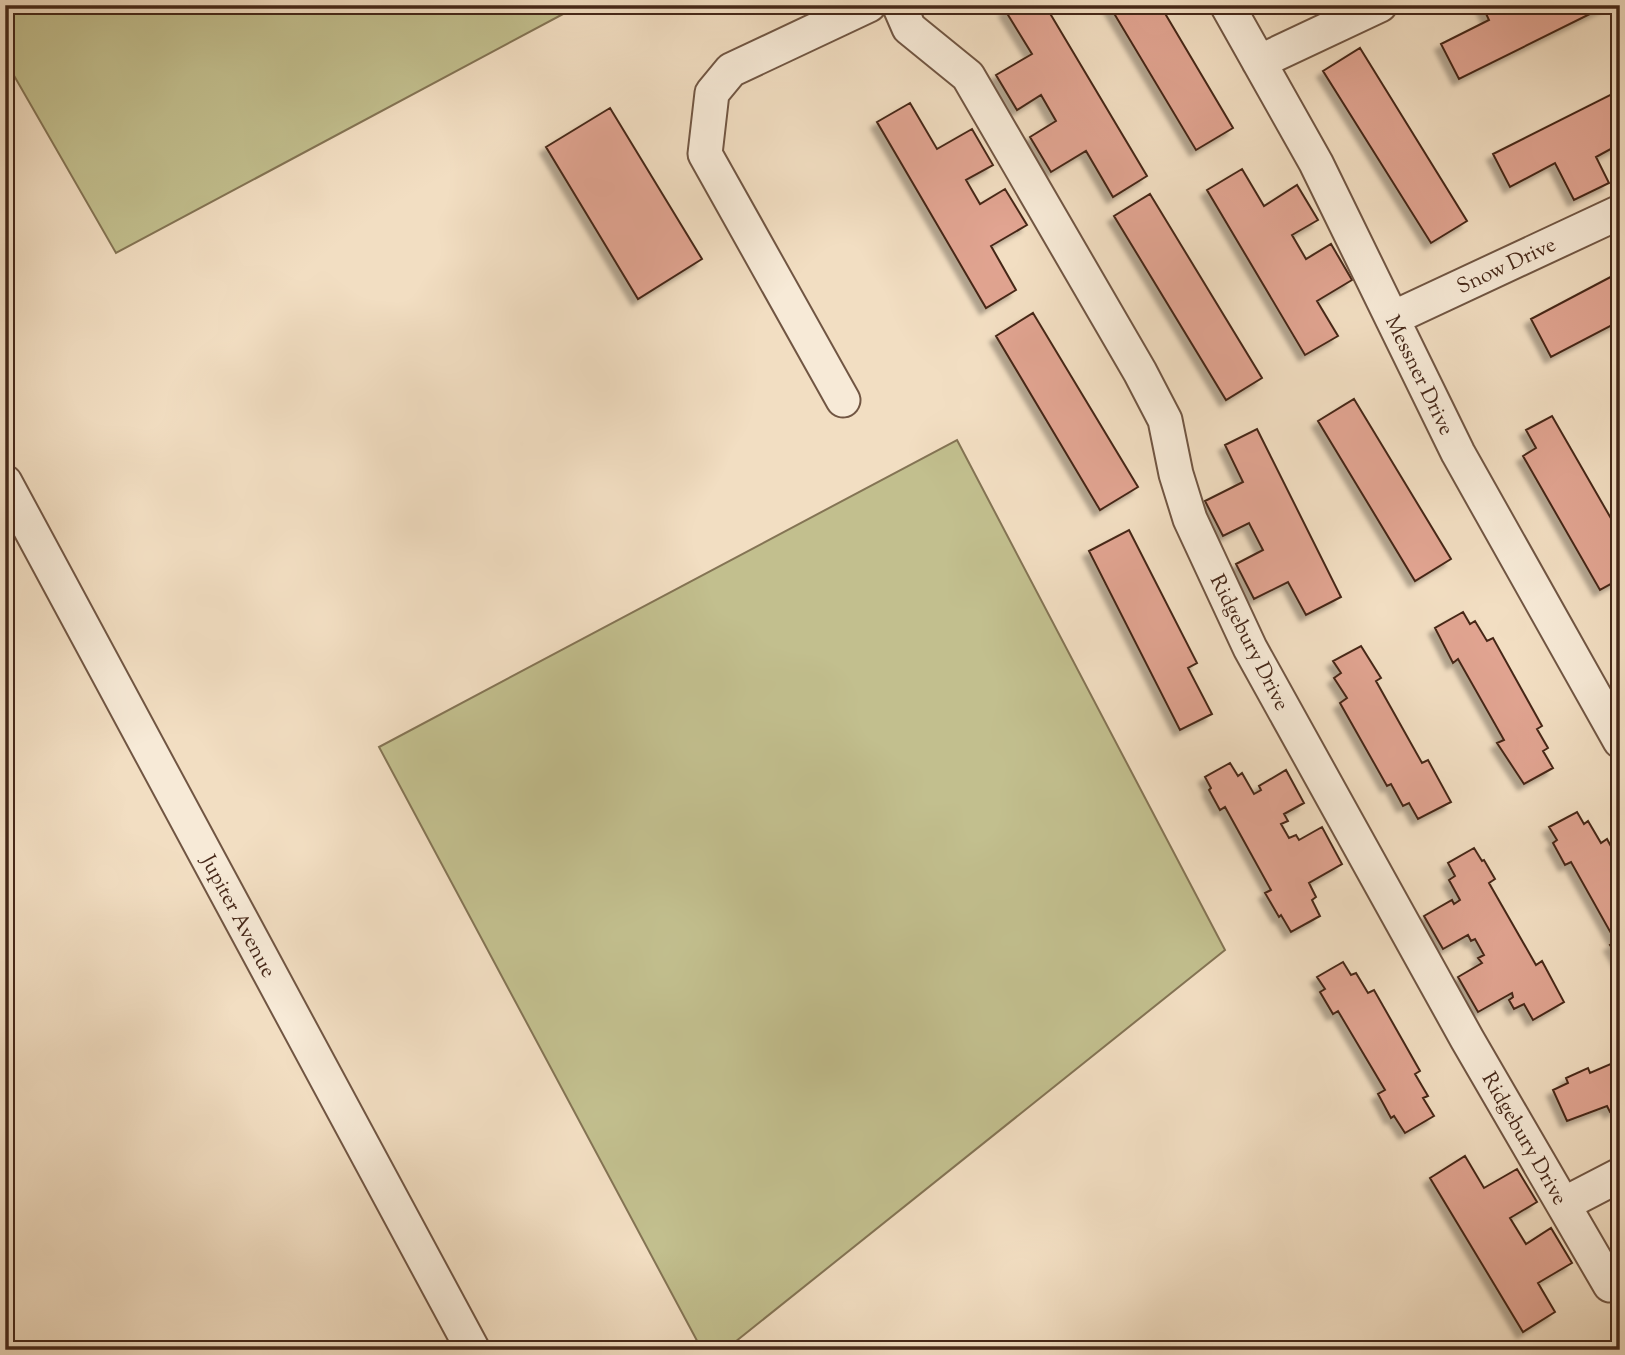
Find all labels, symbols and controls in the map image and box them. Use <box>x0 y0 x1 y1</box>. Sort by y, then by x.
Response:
street label: Snow Drive <box>1452 231 1561 303</box>
street label: Messner Drive <box>1376 311 1460 441</box>
street label: Ridgebury Drive <box>1201 570 1295 716</box>
street label: Jupiter Avenue <box>192 849 282 984</box>
street label: Ridgebury Drive <box>1473 1067 1574 1211</box>

